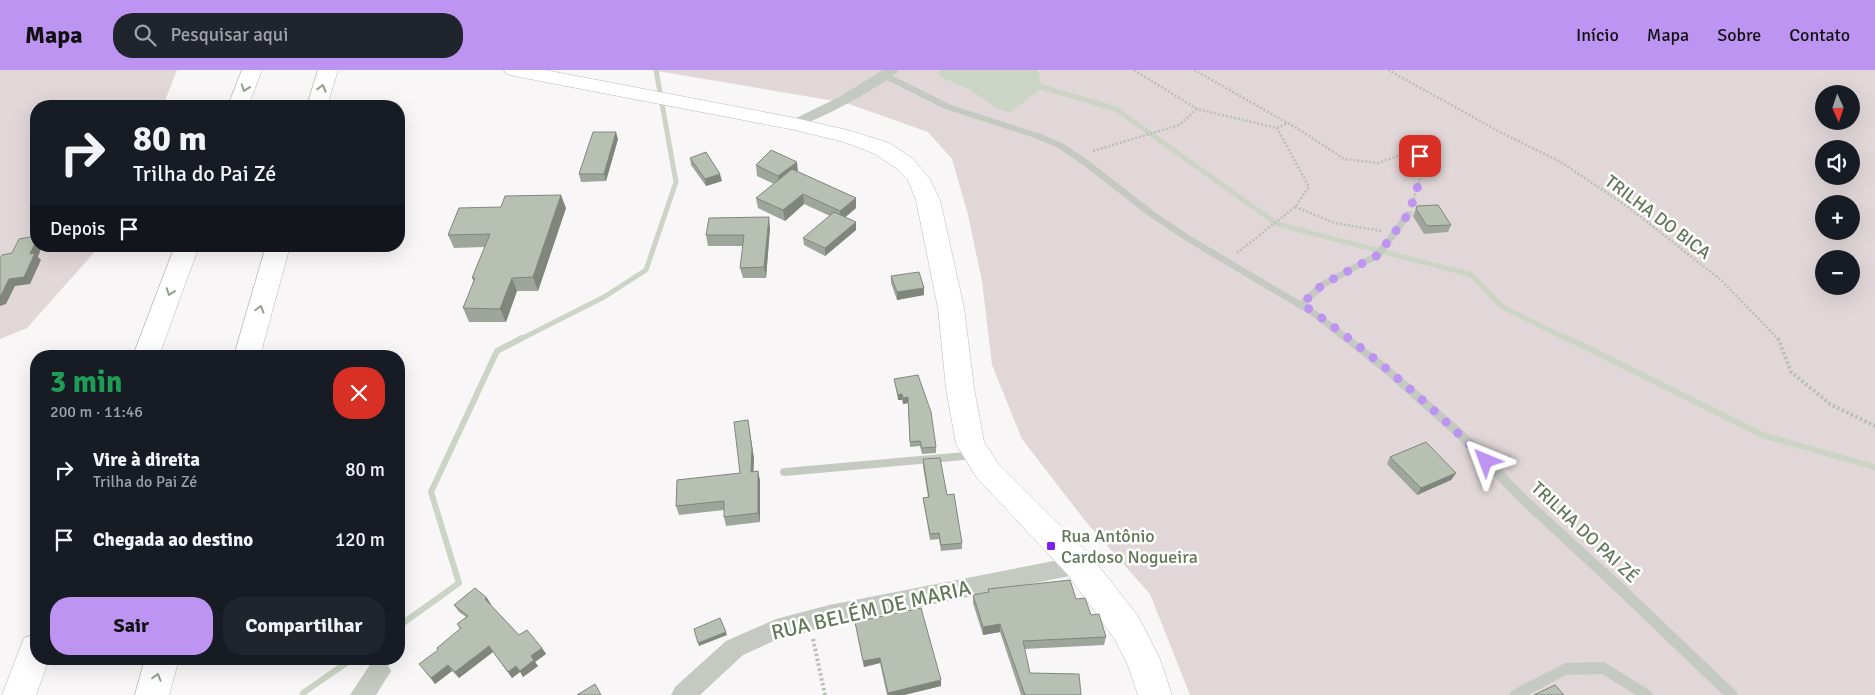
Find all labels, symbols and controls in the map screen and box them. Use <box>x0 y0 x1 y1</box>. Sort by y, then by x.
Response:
search box <box>113 13 463 58</box>
text: Mapa <box>25 20 83 50</box>
icon: search <box>131 21 159 49</box>
text: Pesquisar aqui <box>171 23 288 47</box>
text: Início <box>1576 24 1619 46</box>
text: Mapa <box>1647 24 1689 46</box>
text: Sobre <box>1717 24 1761 46</box>
text: Contato <box>1789 24 1850 46</box>
one-way arrow <box>241 83 251 92</box>
one-way arrow <box>317 85 327 93</box>
north arrow <box>1815 85 1860 130</box>
map controls <box>1815 85 1860 295</box>
text: 80 m <box>133 117 207 160</box>
icon: right <box>50 120 115 185</box>
pin <box>1399 135 1441 177</box>
button: sound <box>1815 140 1860 185</box>
icon: arrive <box>1406 142 1434 170</box>
text: Trilha do Pai Zé <box>133 160 276 187</box>
street label: TRILHA DO BICA <box>1601 170 1715 264</box>
button: + <box>1815 195 1860 240</box>
icon: arrive <box>115 215 143 243</box>
text: Depois <box>50 217 105 241</box>
button: − <box>1815 250 1860 295</box>
one-way arrow <box>166 287 176 296</box>
one-way arrow <box>255 306 265 314</box>
text: 3 min <box>50 364 122 401</box>
button: close <box>333 367 385 419</box>
text: 200 m · 11:46 <box>50 402 143 422</box>
position arrow <box>1459 434 1511 486</box>
text: Vire à direita <box>93 448 200 472</box>
icon: right <box>50 456 78 484</box>
text: 80 m <box>345 458 385 482</box>
text: Trilha do Pai Zé <box>93 472 197 492</box>
street label: TRILHA DO PAI ZÉ <box>1527 477 1643 587</box>
place label: Rua Antônio Cardoso Nogueira <box>1061 525 1198 568</box>
icon: arrive <box>50 526 78 554</box>
text: Chegada ao destino <box>93 528 253 552</box>
text: 120 m <box>335 528 385 552</box>
marker: Rua Antônio Cardoso Nogueira <box>1045 540 1057 552</box>
street label: RUA BELÉM DE MARIA <box>769 574 973 646</box>
button: Sair <box>50 597 213 655</box>
button: Compartilhar <box>223 597 385 655</box>
one-way arrow <box>151 673 161 681</box>

